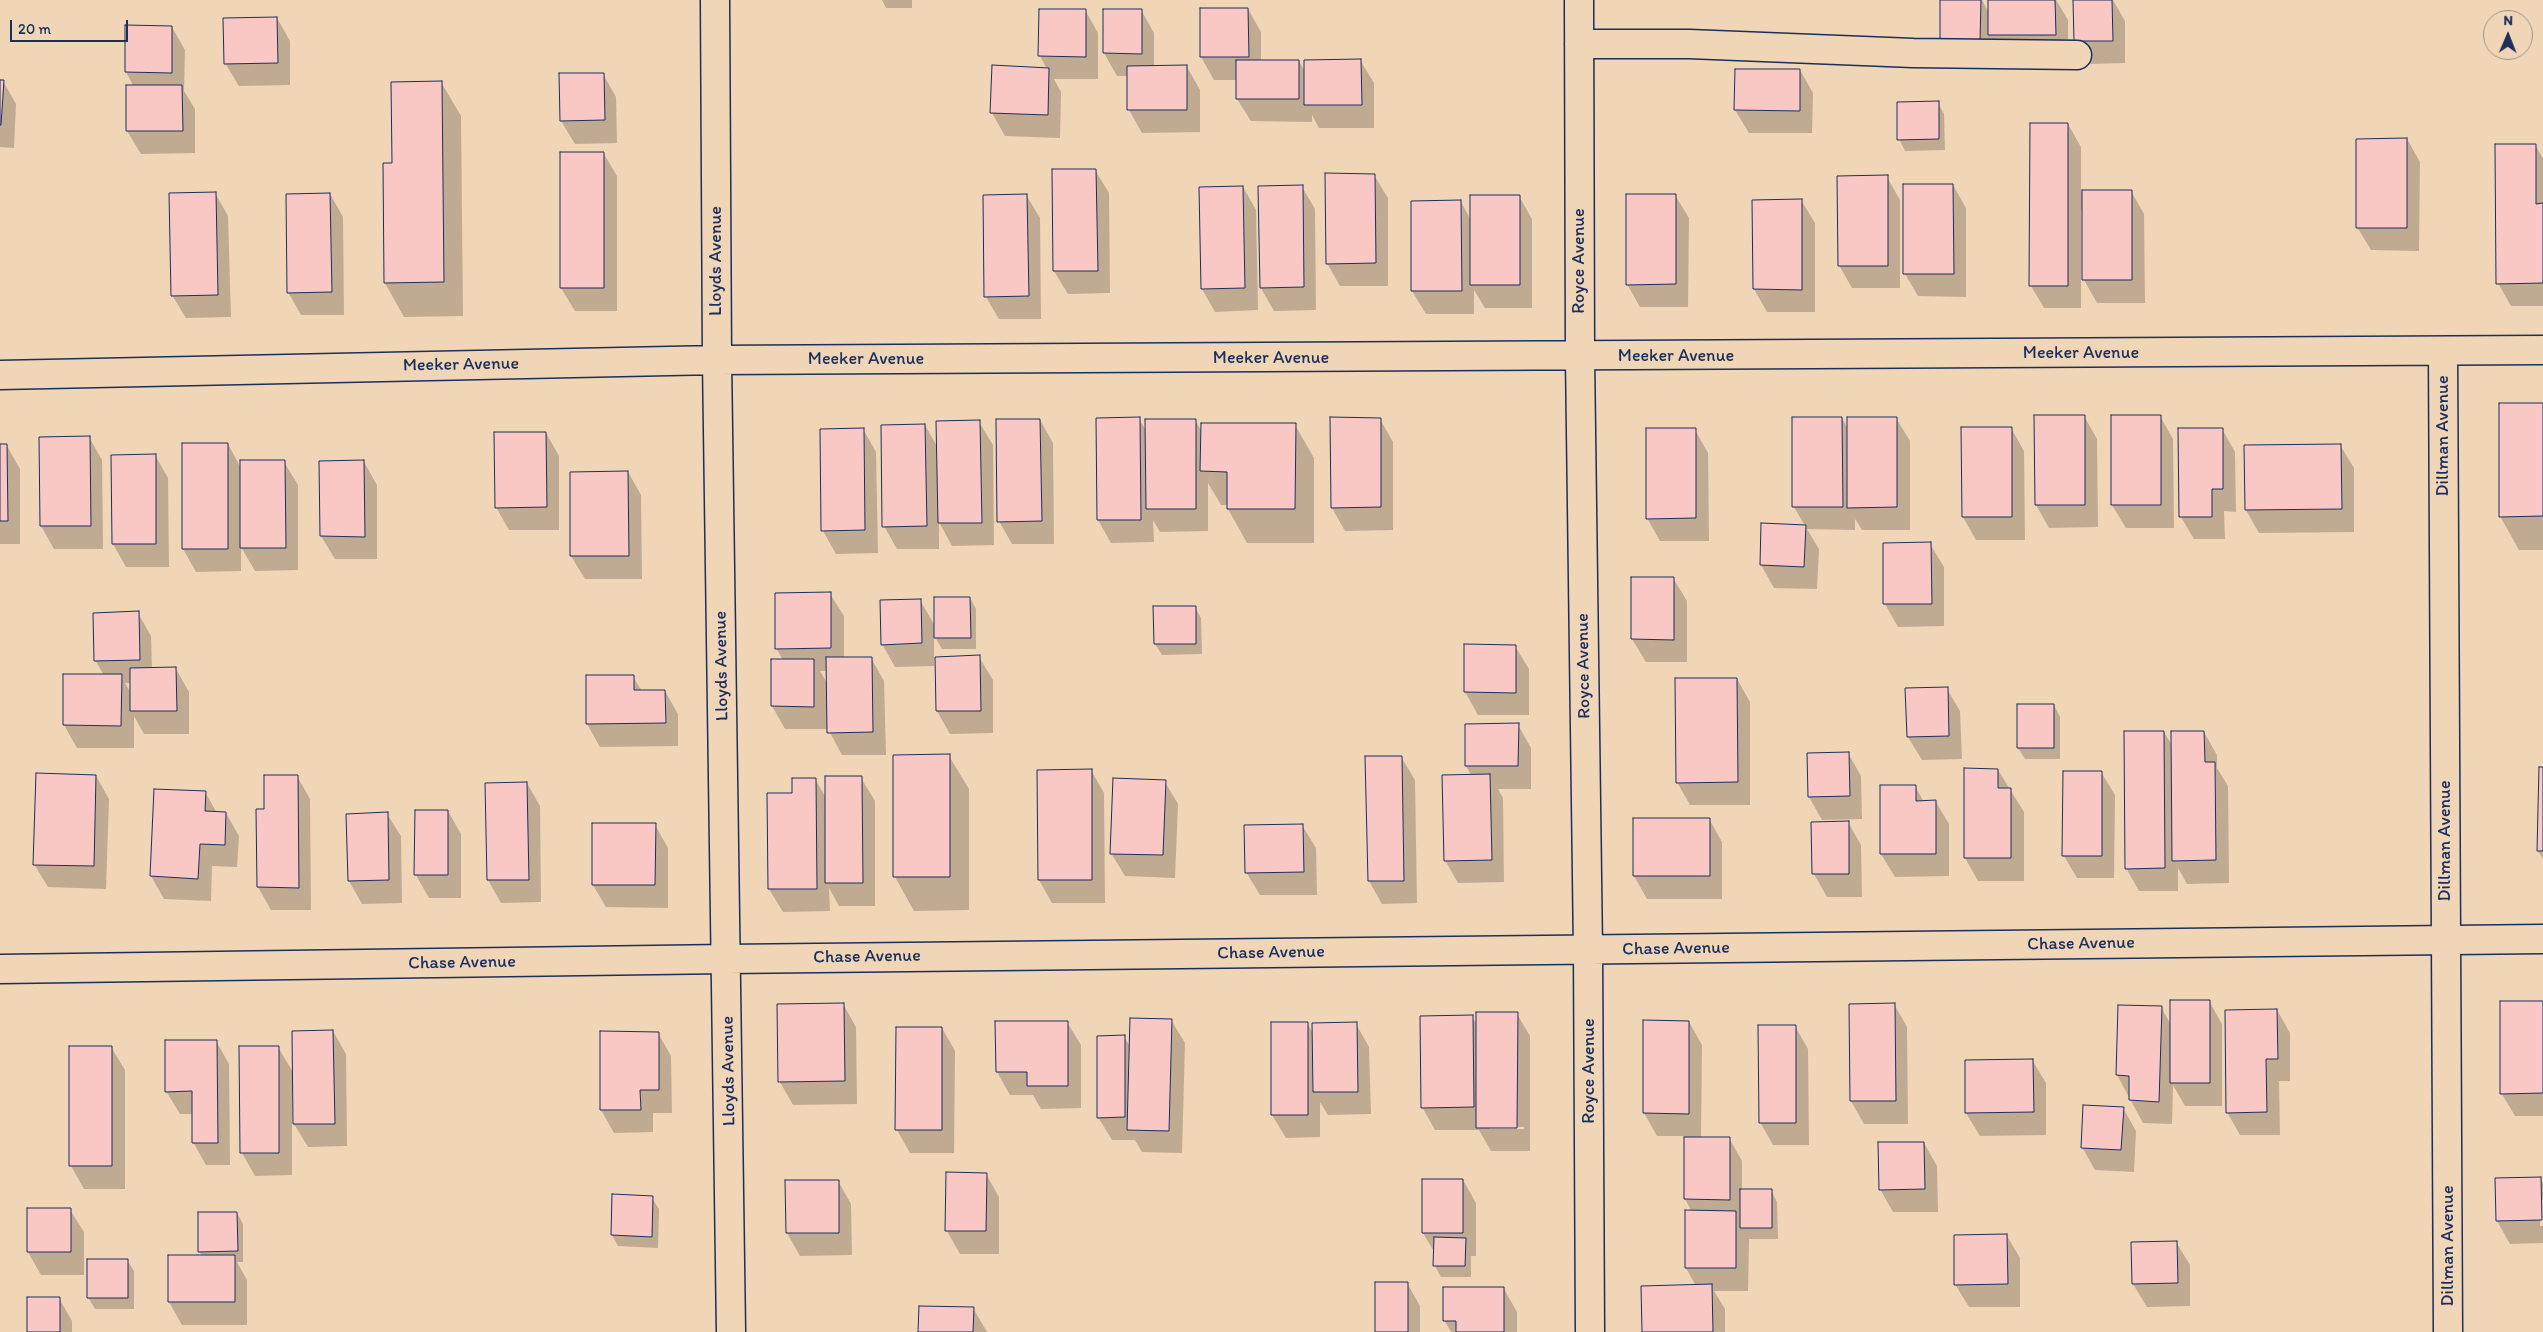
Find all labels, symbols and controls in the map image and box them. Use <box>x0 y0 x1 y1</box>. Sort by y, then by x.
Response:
scale bar <box>12 10 130 42</box>
north arrow <box>2483 10 2533 60</box>
text: N <box>2503 12 2513 29</box>
text: 20 m <box>18 20 51 38</box>
street label: Lloyds Avenue <box>705 206 727 316</box>
street label: Royce Avenue <box>1568 208 1590 314</box>
street label: Meeker Avenue <box>2023 342 2139 364</box>
street label: Meeker Avenue <box>1618 345 1734 367</box>
street label: Meeker Avenue <box>1213 347 1329 369</box>
street label: Meeker Avenue <box>808 348 924 370</box>
street label: Meeker Avenue <box>403 353 519 377</box>
street label: Dillman Avenue <box>2432 375 2454 497</box>
street label: Lloyds Avenue <box>710 611 734 721</box>
street label: Royce Avenue <box>1572 613 1596 719</box>
street label: Dillman Avenue <box>2434 780 2456 902</box>
street label: Chase Avenue <box>2027 932 2135 956</box>
street label: Chase Avenue <box>1622 937 1730 961</box>
street label: Chase Avenue <box>1217 941 1325 965</box>
street label: Chase Avenue <box>813 945 921 969</box>
street label: Chase Avenue <box>408 951 516 975</box>
street label: Lloyds Avenue <box>717 1016 741 1126</box>
street label: Royce Avenue <box>1578 1018 1600 1124</box>
street label: Dillman Avenue <box>2437 1185 2459 1307</box>

